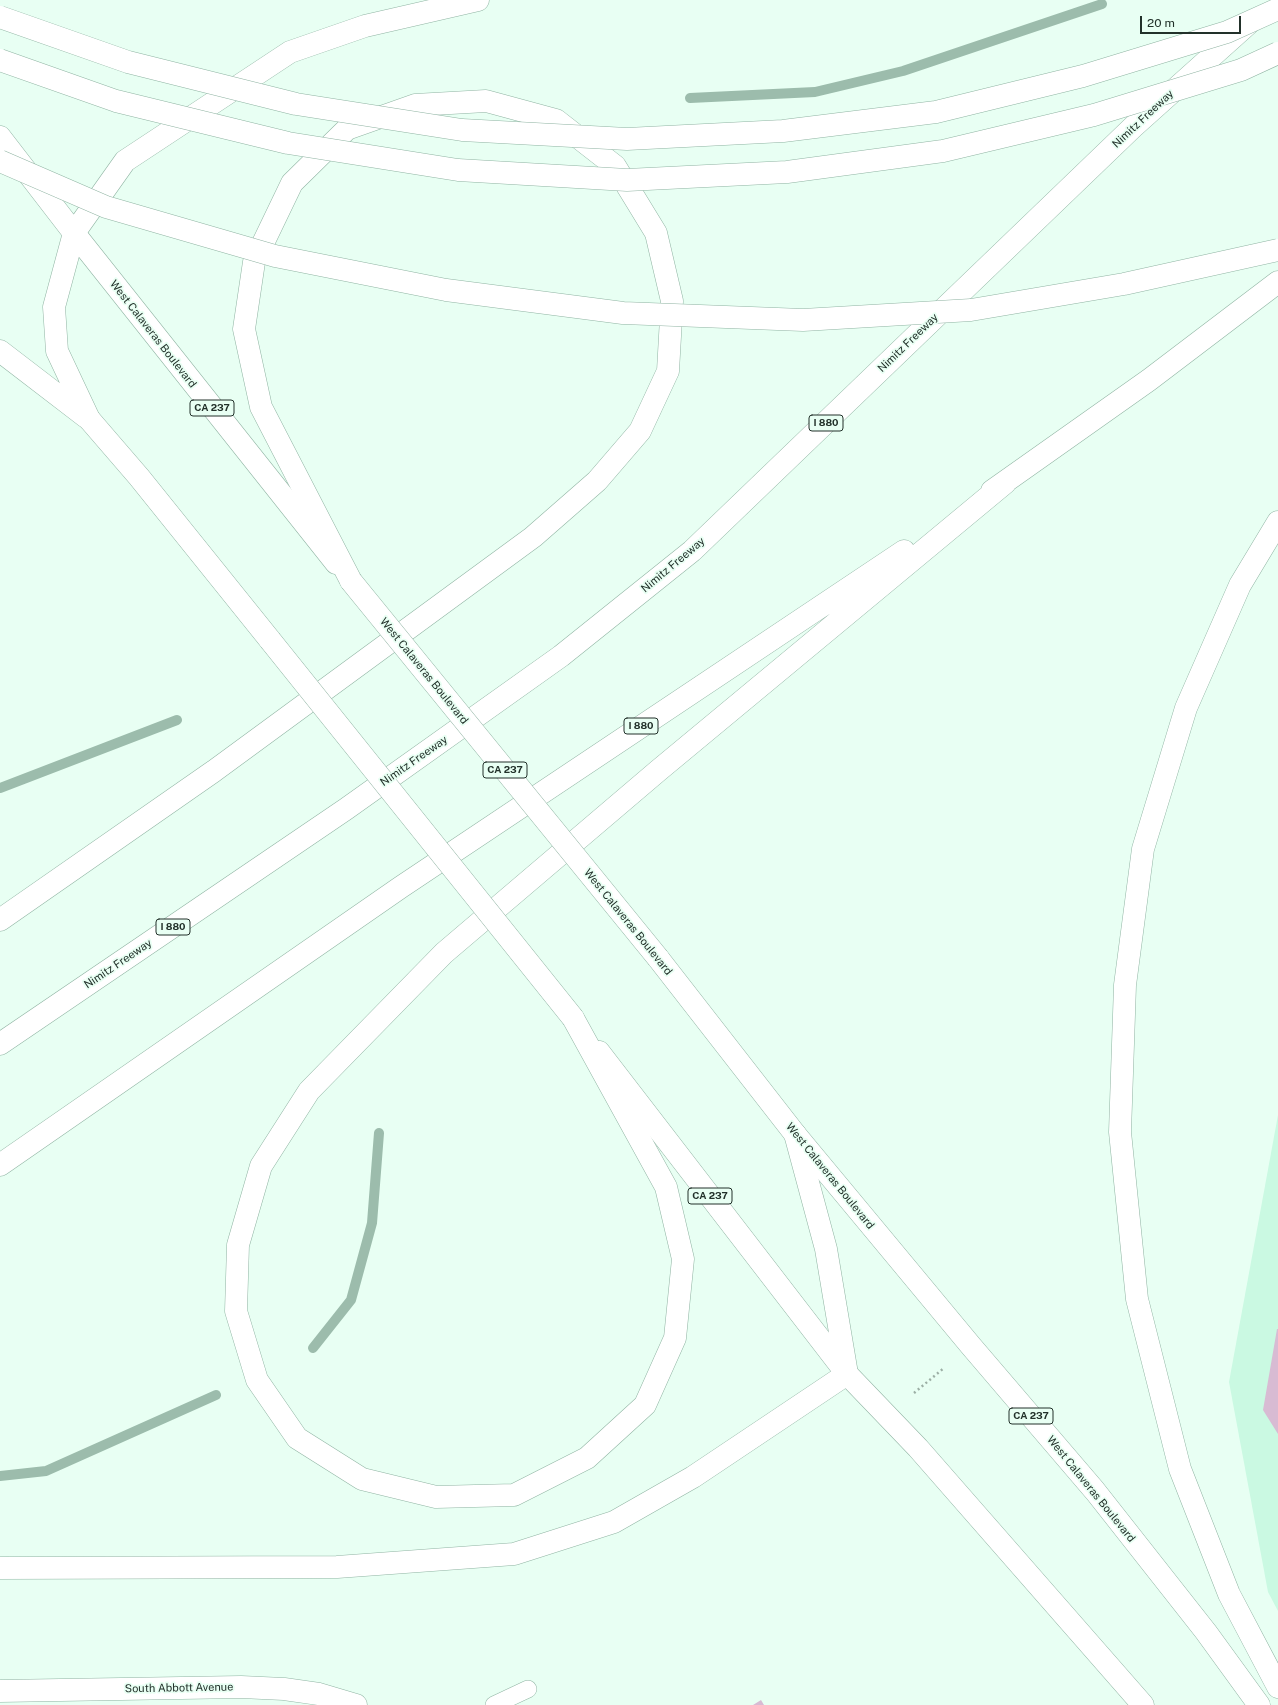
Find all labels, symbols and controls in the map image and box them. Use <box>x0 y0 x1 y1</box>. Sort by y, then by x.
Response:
scale bar <box>1142 8 1243 34</box>
text: 20 m <box>1147 16 1175 30</box>
street label: Nimitz Freeway <box>1110 87 1176 151</box>
street label: West Calaveras Boulevard <box>107 278 199 390</box>
street label: Nimitz Freeway <box>875 311 941 375</box>
road number: CA 237 <box>190 400 234 416</box>
road number: I 880 <box>809 415 843 431</box>
street label: Nimitz Freeway <box>639 535 707 595</box>
street label: West Calaveras Boulevard <box>377 615 471 727</box>
road number: I 880 <box>624 718 658 734</box>
street label: Nimitz Freeway <box>378 733 450 789</box>
road number: CA 237 <box>483 762 527 778</box>
street label: West Calaveras Boulevard <box>581 866 675 978</box>
road number: I 880 <box>156 919 190 935</box>
street label: Nimitz Freeway <box>82 936 154 992</box>
street label: West Calaveras Boulevard <box>783 1120 877 1232</box>
road number: CA 237 <box>688 1188 732 1204</box>
road number: CA 237 <box>1009 1408 1053 1424</box>
street label: West Calaveras Boulevard <box>1044 1433 1138 1545</box>
street label: South Abbott Avenue <box>125 1680 233 1696</box>

